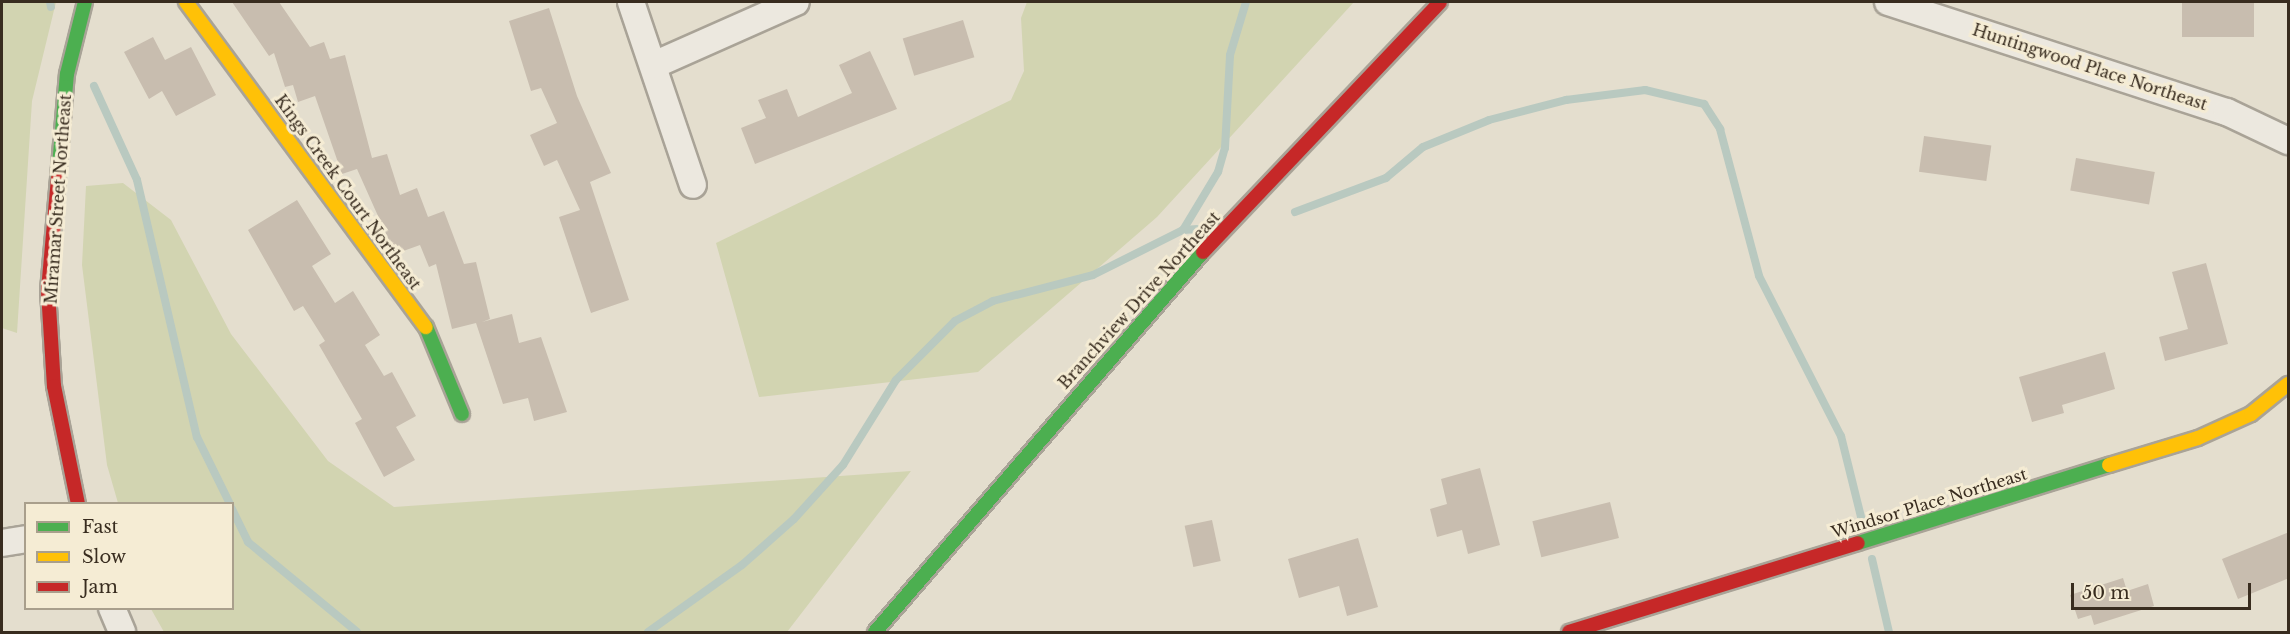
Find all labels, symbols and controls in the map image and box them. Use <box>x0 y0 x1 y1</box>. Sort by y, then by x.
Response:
street label: Huntingwood Place Northeast <box>1970 20 2210 114</box>
street label: Kings Creek Court Northeast <box>271 91 425 293</box>
street label: Miramar Street Northeast <box>41 93 75 305</box>
street label: Branchview Drive Northeast <box>1054 207 1224 393</box>
street label: Windsor Place Northeast <box>1829 464 2029 542</box>
legend <box>24 502 234 610</box>
text: Fast <box>82 516 118 538</box>
text: Slow <box>82 546 126 568</box>
scale bar <box>2074 571 2254 609</box>
text: Jam <box>82 576 118 598</box>
text: 50 m <box>2082 582 2130 604</box>

